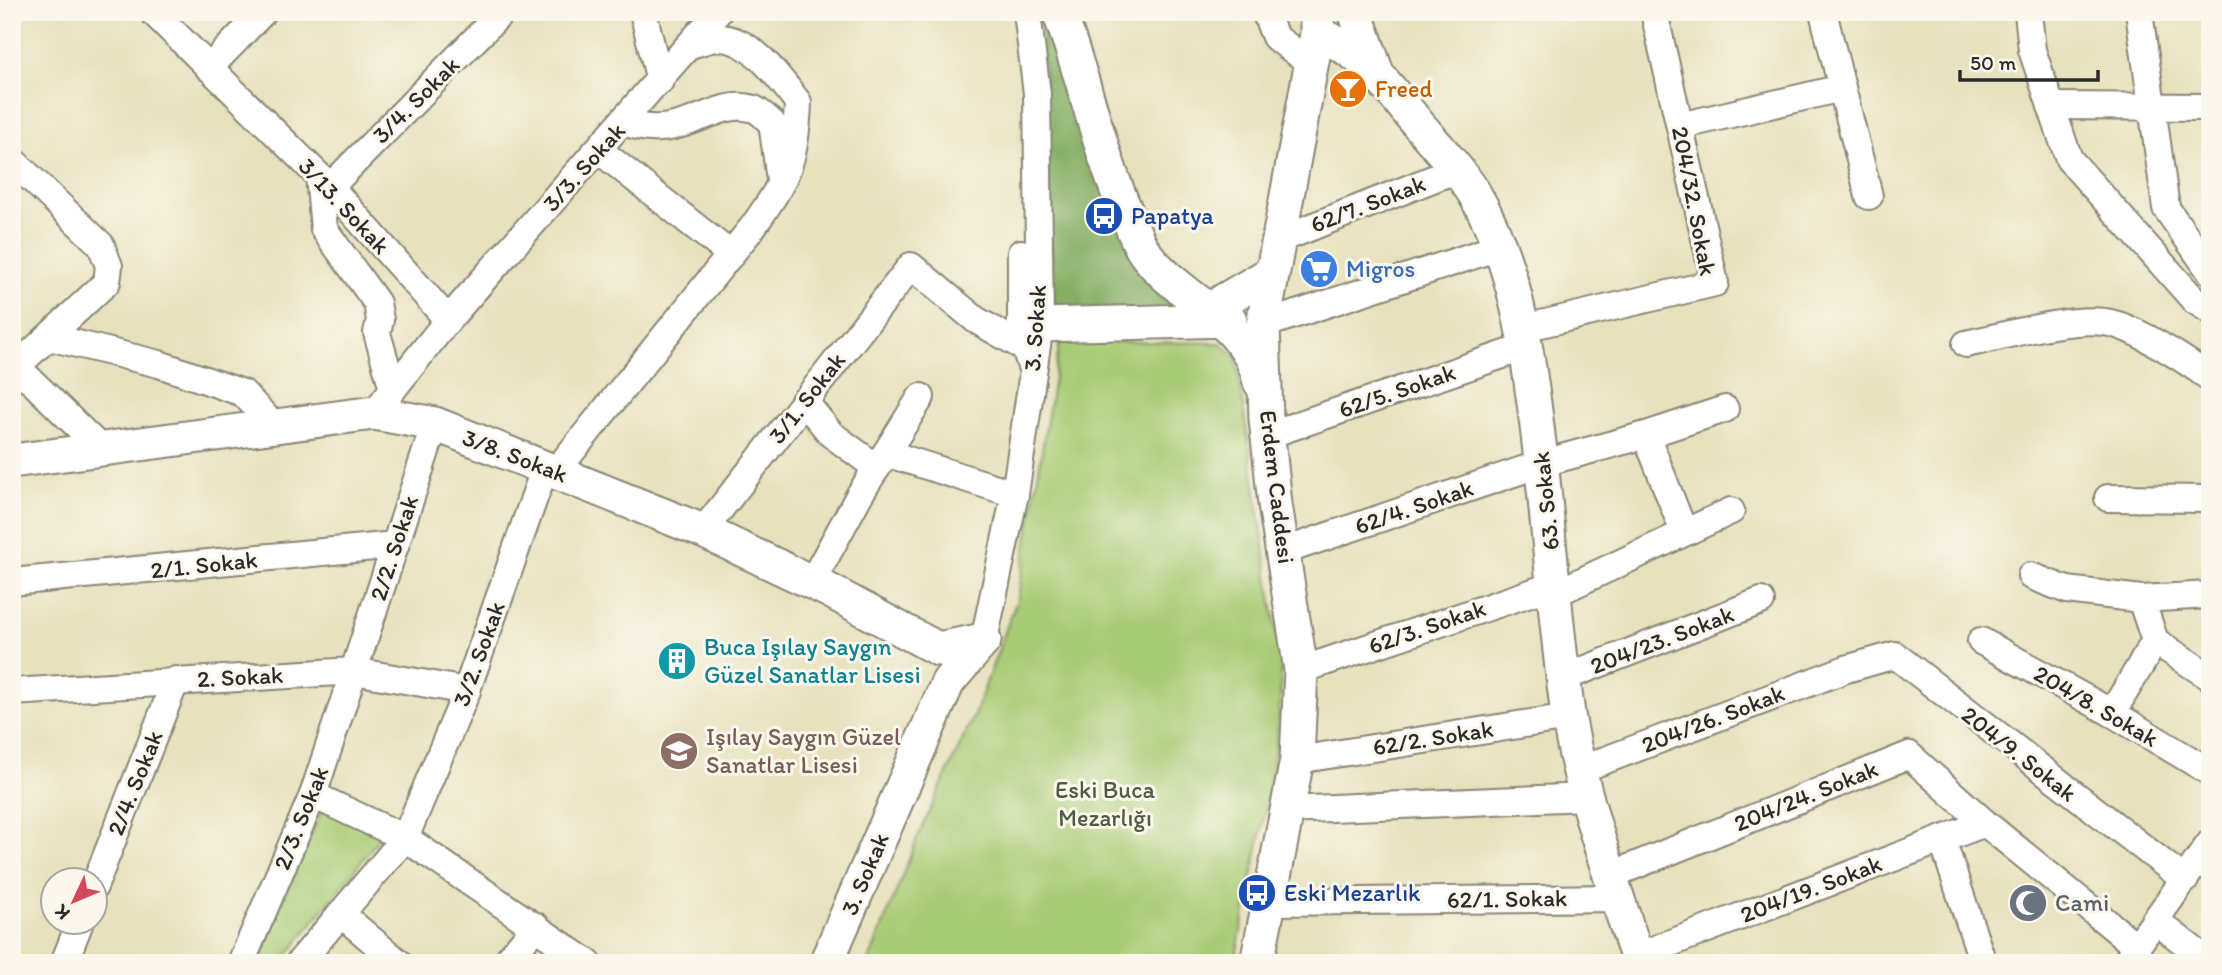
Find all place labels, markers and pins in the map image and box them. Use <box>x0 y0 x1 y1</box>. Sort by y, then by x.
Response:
bar icon: Freed <box>1327 68 1369 110</box>
place label: Freed <box>1375 74 1432 103</box>
bus stop icon: Papatya <box>1083 195 1125 237</box>
place label: Papatya <box>1131 201 1214 230</box>
supermarket icon: Migros <box>1298 248 1340 290</box>
place label: Migros <box>1346 254 1415 283</box>
place label: Buca Işılay Saygın Güzel Sanatlar Lisesi <box>704 632 921 689</box>
building icon: Buca Işılay Saygın Güzel Sanatlar Lisesi <box>656 640 698 682</box>
place label: Işılay Saygın Güzel Sanatlar Lisesi <box>706 722 901 779</box>
school or university icon: Işılay Saygın Güzel Sanatlar Lisesi <box>658 730 700 772</box>
bus stop icon: Eski Mezarlık <box>1236 872 1278 914</box>
place label: Eski Mezarlık <box>1284 878 1421 907</box>
mosque icon: Cami <box>2007 882 2049 924</box>
place label: Cami <box>2055 888 2109 917</box>

